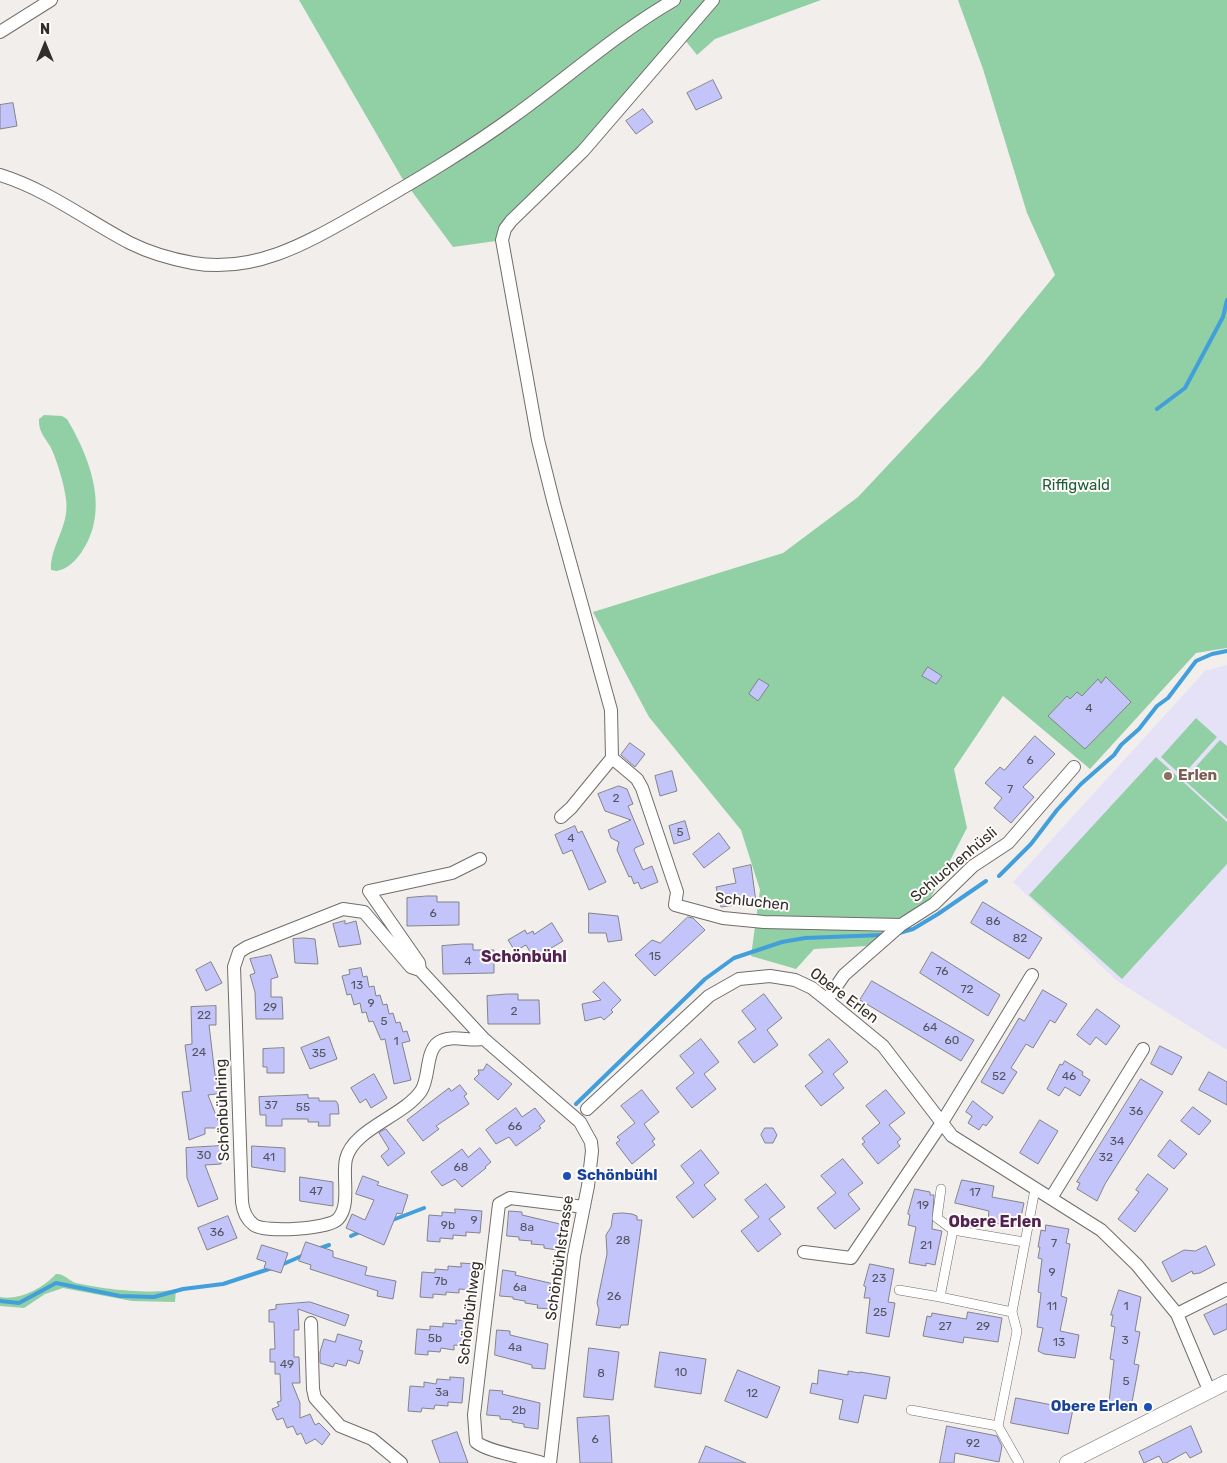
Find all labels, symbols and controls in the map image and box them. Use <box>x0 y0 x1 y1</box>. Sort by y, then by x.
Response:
north arrow <box>20 20 70 70</box>
text: N <box>40 21 50 38</box>
park label: Riffigwald <box>1042 477 1110 495</box>
house number: 4 <box>1085 702 1093 716</box>
house number: 6 <box>1026 754 1034 768</box>
place label: Erlen <box>1178 767 1217 785</box>
marker: Erlen <box>1162 770 1174 782</box>
house number: 7 <box>1007 783 1013 797</box>
house number: 2 <box>612 792 620 806</box>
street label: Schluchenhüsli <box>907 824 1001 906</box>
house number: 5 <box>676 826 684 840</box>
house number: 4 <box>567 832 575 846</box>
street label: Schluchen <box>714 889 790 915</box>
house number: 6 <box>429 907 437 921</box>
house number: 86 <box>986 915 1000 929</box>
house number: 82 <box>1013 932 1027 946</box>
district label: Schönbühl <box>481 947 567 967</box>
house number: 15 <box>649 950 661 964</box>
house number: 4 <box>464 955 472 969</box>
street label: Obere Erlen <box>806 964 882 1028</box>
house number: 76 <box>935 965 949 979</box>
house number: 13 <box>351 979 363 993</box>
house number: 72 <box>960 983 974 997</box>
house number: 9 <box>367 997 375 1011</box>
house number: 29 <box>263 1001 277 1015</box>
house number: 2 <box>510 1005 518 1019</box>
house number: 22 <box>197 1009 211 1023</box>
house number: 5 <box>380 1015 388 1029</box>
house number: 64 <box>923 1021 937 1035</box>
house number: 60 <box>945 1034 959 1048</box>
house number: 1 <box>393 1035 399 1049</box>
house number: 24 <box>192 1046 206 1060</box>
house number: 35 <box>312 1047 326 1061</box>
street label: Schönbühlring <box>212 1058 234 1162</box>
house number: 52 <box>992 1070 1006 1084</box>
house number: 46 <box>1062 1070 1076 1084</box>
house number: 37 <box>264 1099 278 1113</box>
house number: 55 <box>296 1101 310 1115</box>
house number: 36 <box>1129 1105 1143 1119</box>
house number: 66 <box>508 1120 522 1134</box>
house number: 34 <box>1110 1135 1124 1149</box>
house number: 30 <box>197 1149 211 1163</box>
house number: 41 <box>263 1151 275 1165</box>
house number: 32 <box>1099 1151 1113 1165</box>
house number: 68 <box>454 1161 468 1175</box>
place label: Schönbühl <box>577 1167 657 1185</box>
marker: Schönbühl <box>561 1170 573 1182</box>
house number: 47 <box>309 1185 323 1199</box>
house number: 17 <box>969 1186 981 1200</box>
street label: Schönbühlstrasse <box>542 1194 578 1322</box>
house number: 19 <box>917 1199 929 1213</box>
district label: Obere Erlen <box>949 1212 1041 1232</box>
house number: 9 <box>470 1214 478 1228</box>
house number: 9b <box>441 1219 455 1233</box>
house number: 8a <box>520 1221 534 1235</box>
house number: 36 <box>210 1226 224 1240</box>
house number: 28 <box>616 1234 630 1248</box>
house number: 7 <box>1051 1237 1057 1251</box>
house number: 21 <box>920 1239 932 1253</box>
street label: Schönbühlweg <box>455 1260 485 1366</box>
house number: 9 <box>1048 1266 1056 1280</box>
house number: 23 <box>872 1272 886 1286</box>
house number: 7b <box>434 1275 448 1289</box>
house number: 6a <box>513 1281 527 1295</box>
house number: 26 <box>607 1290 621 1304</box>
house number: 11 <box>1047 1300 1057 1314</box>
house number: 1 <box>1123 1300 1129 1314</box>
house number: 25 <box>873 1306 887 1320</box>
house number: 27 <box>938 1320 952 1334</box>
house number: 29 <box>976 1320 990 1334</box>
house number: 5b <box>428 1332 442 1346</box>
house number: 3 <box>1121 1334 1129 1348</box>
house number: 13 <box>1053 1336 1065 1350</box>
house number: 4a <box>508 1341 522 1355</box>
house number: 49 <box>280 1358 294 1372</box>
house number: 10 <box>675 1366 687 1380</box>
house number: 8 <box>597 1367 605 1381</box>
house number: 5 <box>1122 1375 1130 1389</box>
house number: 3a <box>435 1386 449 1400</box>
house number: 12 <box>746 1387 758 1401</box>
place label: Obere Erlen <box>1051 1398 1138 1416</box>
marker: Obere Erlen <box>1142 1401 1154 1413</box>
house number: 2b <box>512 1404 526 1418</box>
house number: 6 <box>591 1433 599 1447</box>
house number: 92 <box>966 1437 980 1451</box>

